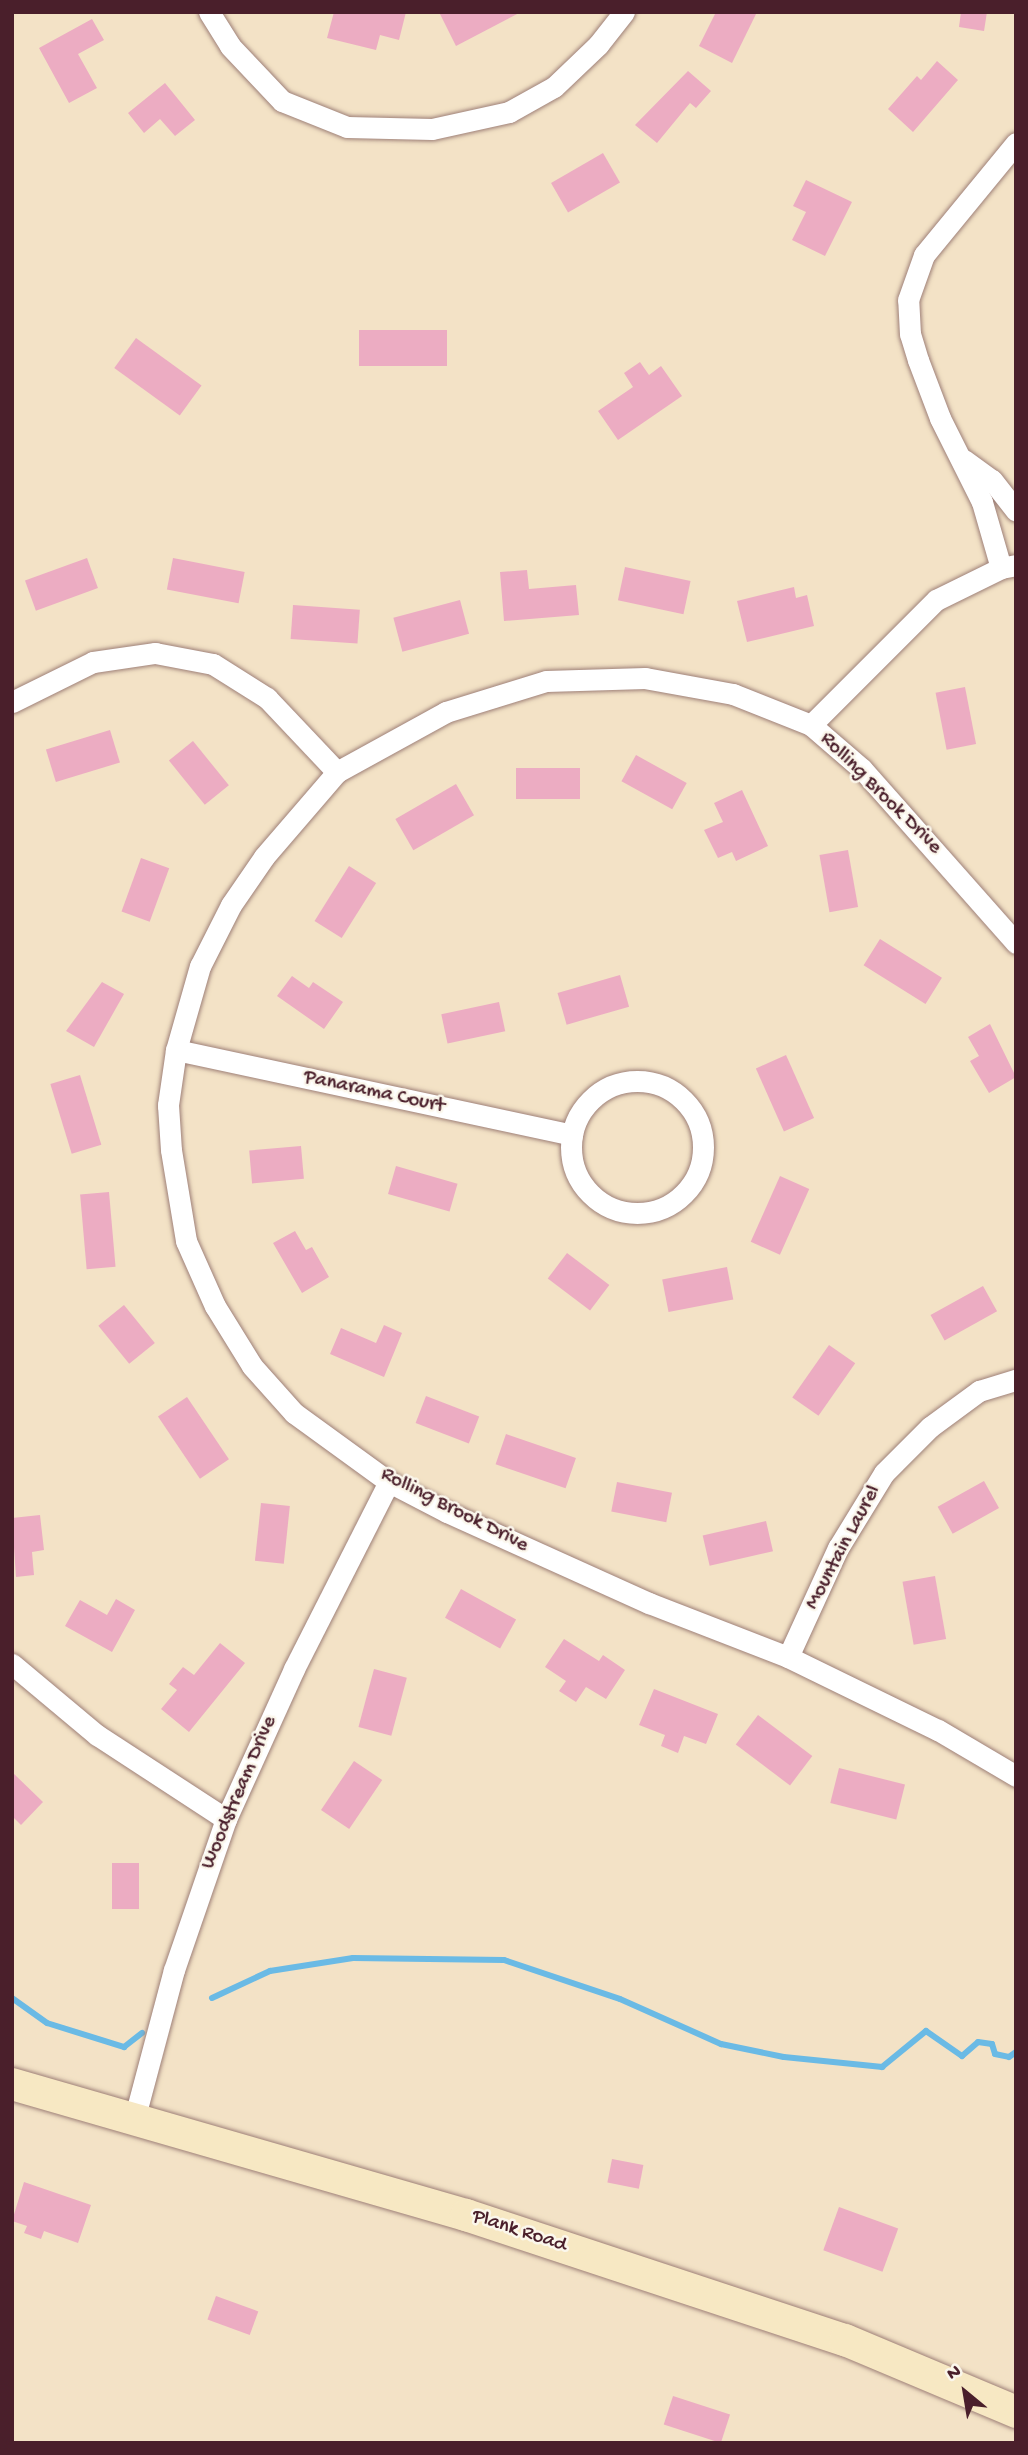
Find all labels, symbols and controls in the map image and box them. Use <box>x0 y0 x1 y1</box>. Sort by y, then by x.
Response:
street label: Rolling Brook Drive <box>814 728 946 860</box>
street label: Panarama Court <box>301 1066 447 1120</box>
street label: Rolling Brook Drive <box>376 1463 532 1559</box>
street label: Mountain Laurel <box>801 1482 887 1614</box>
street label: Woodstream Drive <box>196 1713 284 1873</box>
street label: Plank Road <box>468 2205 570 2259</box>
north arrow <box>930 2357 1000 2427</box>
text: N <box>943 2360 965 2386</box>

